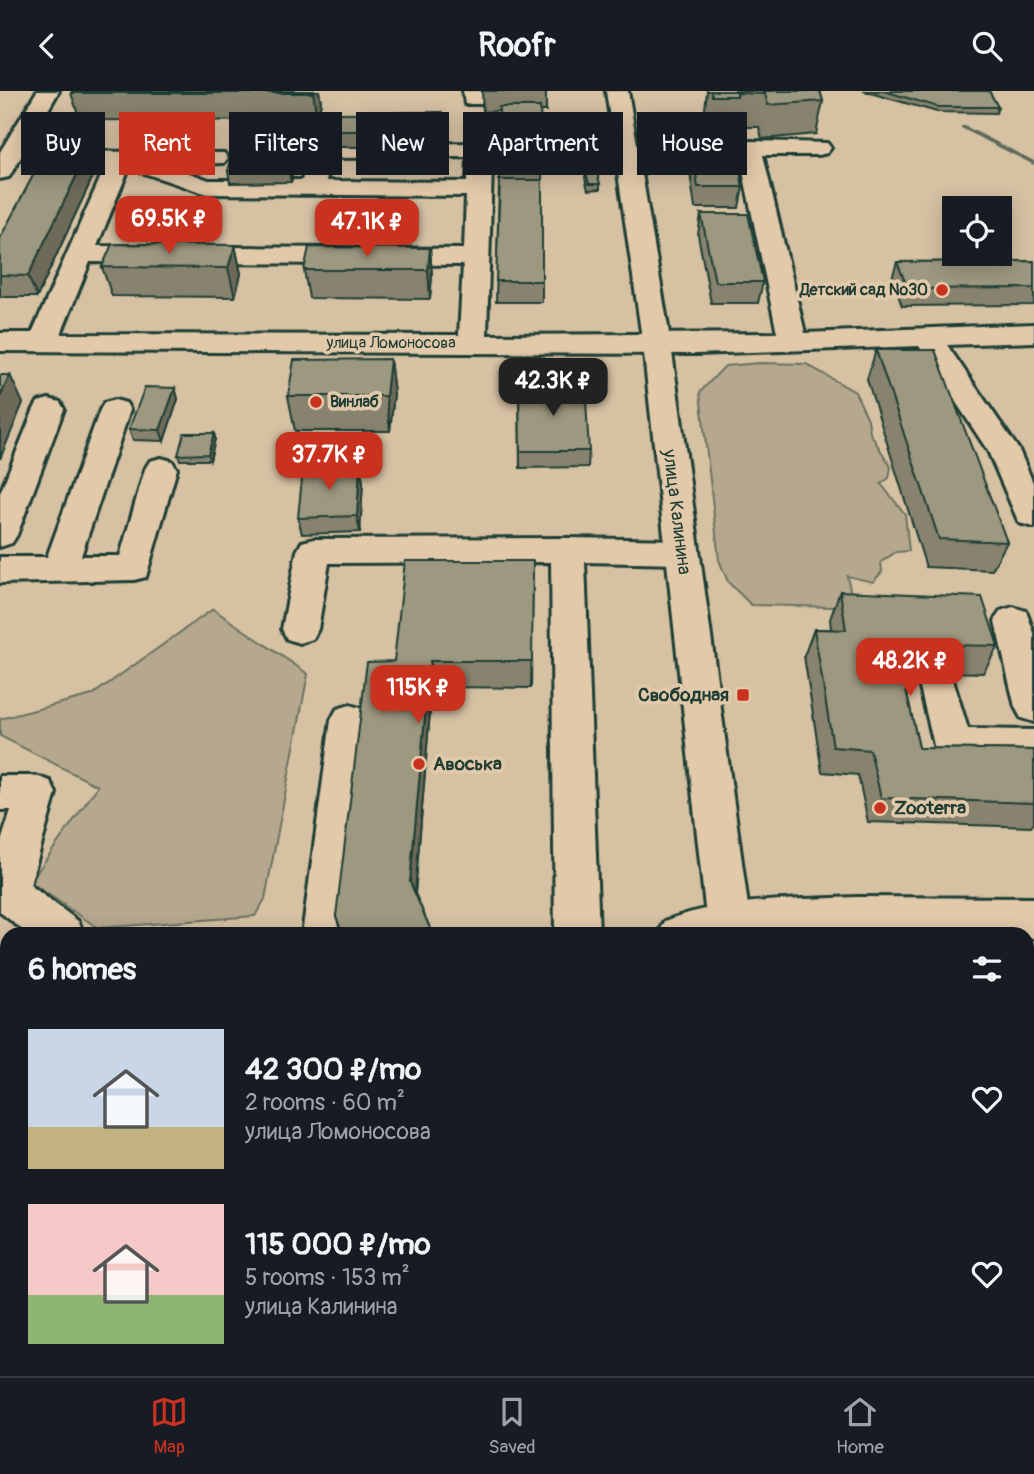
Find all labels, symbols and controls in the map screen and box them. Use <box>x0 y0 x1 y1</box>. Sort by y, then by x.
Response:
text: Roofr <box>478 26 556 66</box>
icon: back <box>28 27 66 65</box>
icon: search <box>968 27 1006 65</box>
chip: Buy <box>21 112 105 175</box>
chip: Rent <box>119 112 215 175</box>
chip: Filters <box>229 112 342 175</box>
chip: New <box>356 112 449 175</box>
chip: Apartment <box>463 112 623 175</box>
chip: House <box>637 112 747 175</box>
map controls <box>942 196 1012 266</box>
button: locate <box>942 196 1012 266</box>
pin: 69.5K ₽ <box>104 197 234 256</box>
pin: 47.1K ₽ <box>302 199 432 259</box>
text: 69.5K ₽ <box>131 204 207 233</box>
text: 47.1K ₽ <box>331 207 403 236</box>
place label: Детский сад №30 <box>799 280 928 300</box>
marker: Детский сад №30 <box>934 282 950 298</box>
street label: улица Ломоносова <box>325 333 456 353</box>
pin: 42.3K ₽ <box>488 359 618 418</box>
text: 42.3K ₽ <box>515 366 591 395</box>
place label: Винлаб <box>330 392 380 412</box>
marker: Винлаб <box>308 394 324 410</box>
pin: 37.7K ₽ <box>264 433 394 492</box>
text: 37.7K ₽ <box>292 440 366 469</box>
street label: улица Калинина <box>657 447 697 576</box>
pin: 48.2K ₽ <box>845 639 975 698</box>
text: 48.2K ₽ <box>872 646 948 675</box>
pin: 115K ₽ <box>361 665 475 725</box>
text: 115K ₽ <box>386 673 450 702</box>
place label: Свободная <box>638 683 729 707</box>
marker: Свободная <box>735 687 751 703</box>
place label: Авоська <box>433 752 502 776</box>
marker: Авоська <box>411 756 427 772</box>
place label: Zooterra <box>894 796 966 820</box>
marker: Zooterra <box>872 800 888 816</box>
icon: filters <box>968 950 1006 988</box>
text: 6 homes <box>28 951 136 988</box>
text: 42 300 ₽/mo <box>245 1051 421 1088</box>
icon: home <box>84 1057 168 1141</box>
icon: heart <box>968 1080 1006 1118</box>
text: 2 rooms · 60 m² <box>245 1088 405 1117</box>
text: улица Ломоносова <box>245 1117 431 1146</box>
text: 115 000 ₽/mo <box>245 1226 431 1263</box>
icon: home <box>84 1232 168 1316</box>
icon: heart <box>968 1255 1006 1293</box>
text: 5 rooms · 153 m² <box>245 1263 410 1292</box>
text: улица Калинина <box>245 1292 397 1321</box>
tab: Map <box>150 1393 188 1459</box>
tab: Saved <box>488 1393 536 1459</box>
tab: Home <box>836 1393 884 1459</box>

